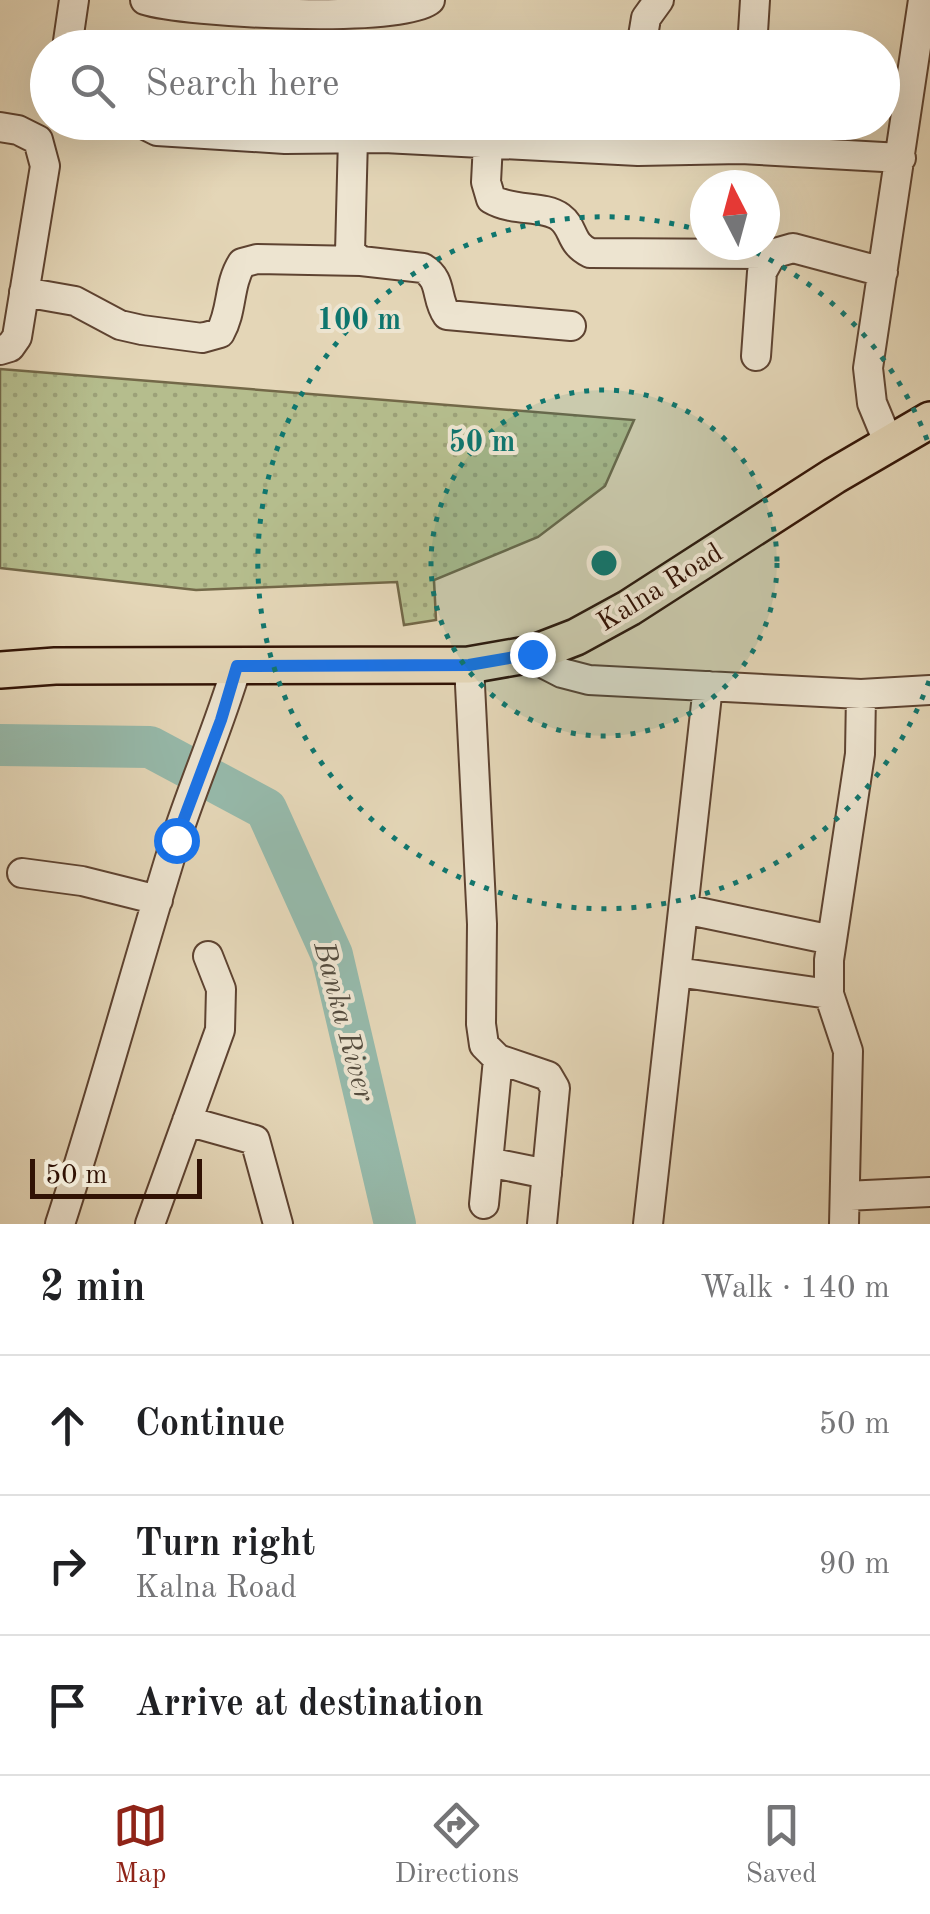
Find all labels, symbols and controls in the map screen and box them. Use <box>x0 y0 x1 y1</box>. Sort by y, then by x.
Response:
search box <box>30 30 900 140</box>
icon: search <box>65 58 120 113</box>
text: Search here <box>145 66 340 104</box>
north arrow <box>690 170 780 260</box>
text: 100 m <box>317 306 401 336</box>
text: 50 m <box>448 428 516 458</box>
street label: Kalna Road <box>593 539 728 638</box>
centre of rings <box>586 545 622 581</box>
route end <box>510 632 556 678</box>
route start <box>154 818 200 864</box>
water label: Banka River <box>307 937 379 1106</box>
scale bar <box>30 1154 202 1198</box>
text: 50 m <box>45 1162 108 1190</box>
text: 2 min <box>40 1268 146 1310</box>
text: Walk · 140 m <box>700 1273 890 1305</box>
icon: ahead <box>40 1398 95 1453</box>
text: Continue <box>135 1406 285 1444</box>
text: 50 m <box>819 1409 890 1441</box>
text: Turn right <box>135 1526 315 1564</box>
icon: right <box>40 1538 95 1593</box>
text: 90 m <box>819 1549 890 1581</box>
text: Kalna Road <box>135 1573 297 1605</box>
icon: arrive <box>40 1678 95 1733</box>
text: Arrive at destination <box>135 1686 484 1724</box>
tab: Map <box>113 1798 168 1893</box>
tab: Directions <box>395 1798 519 1893</box>
tab: Saved <box>745 1798 817 1893</box>

